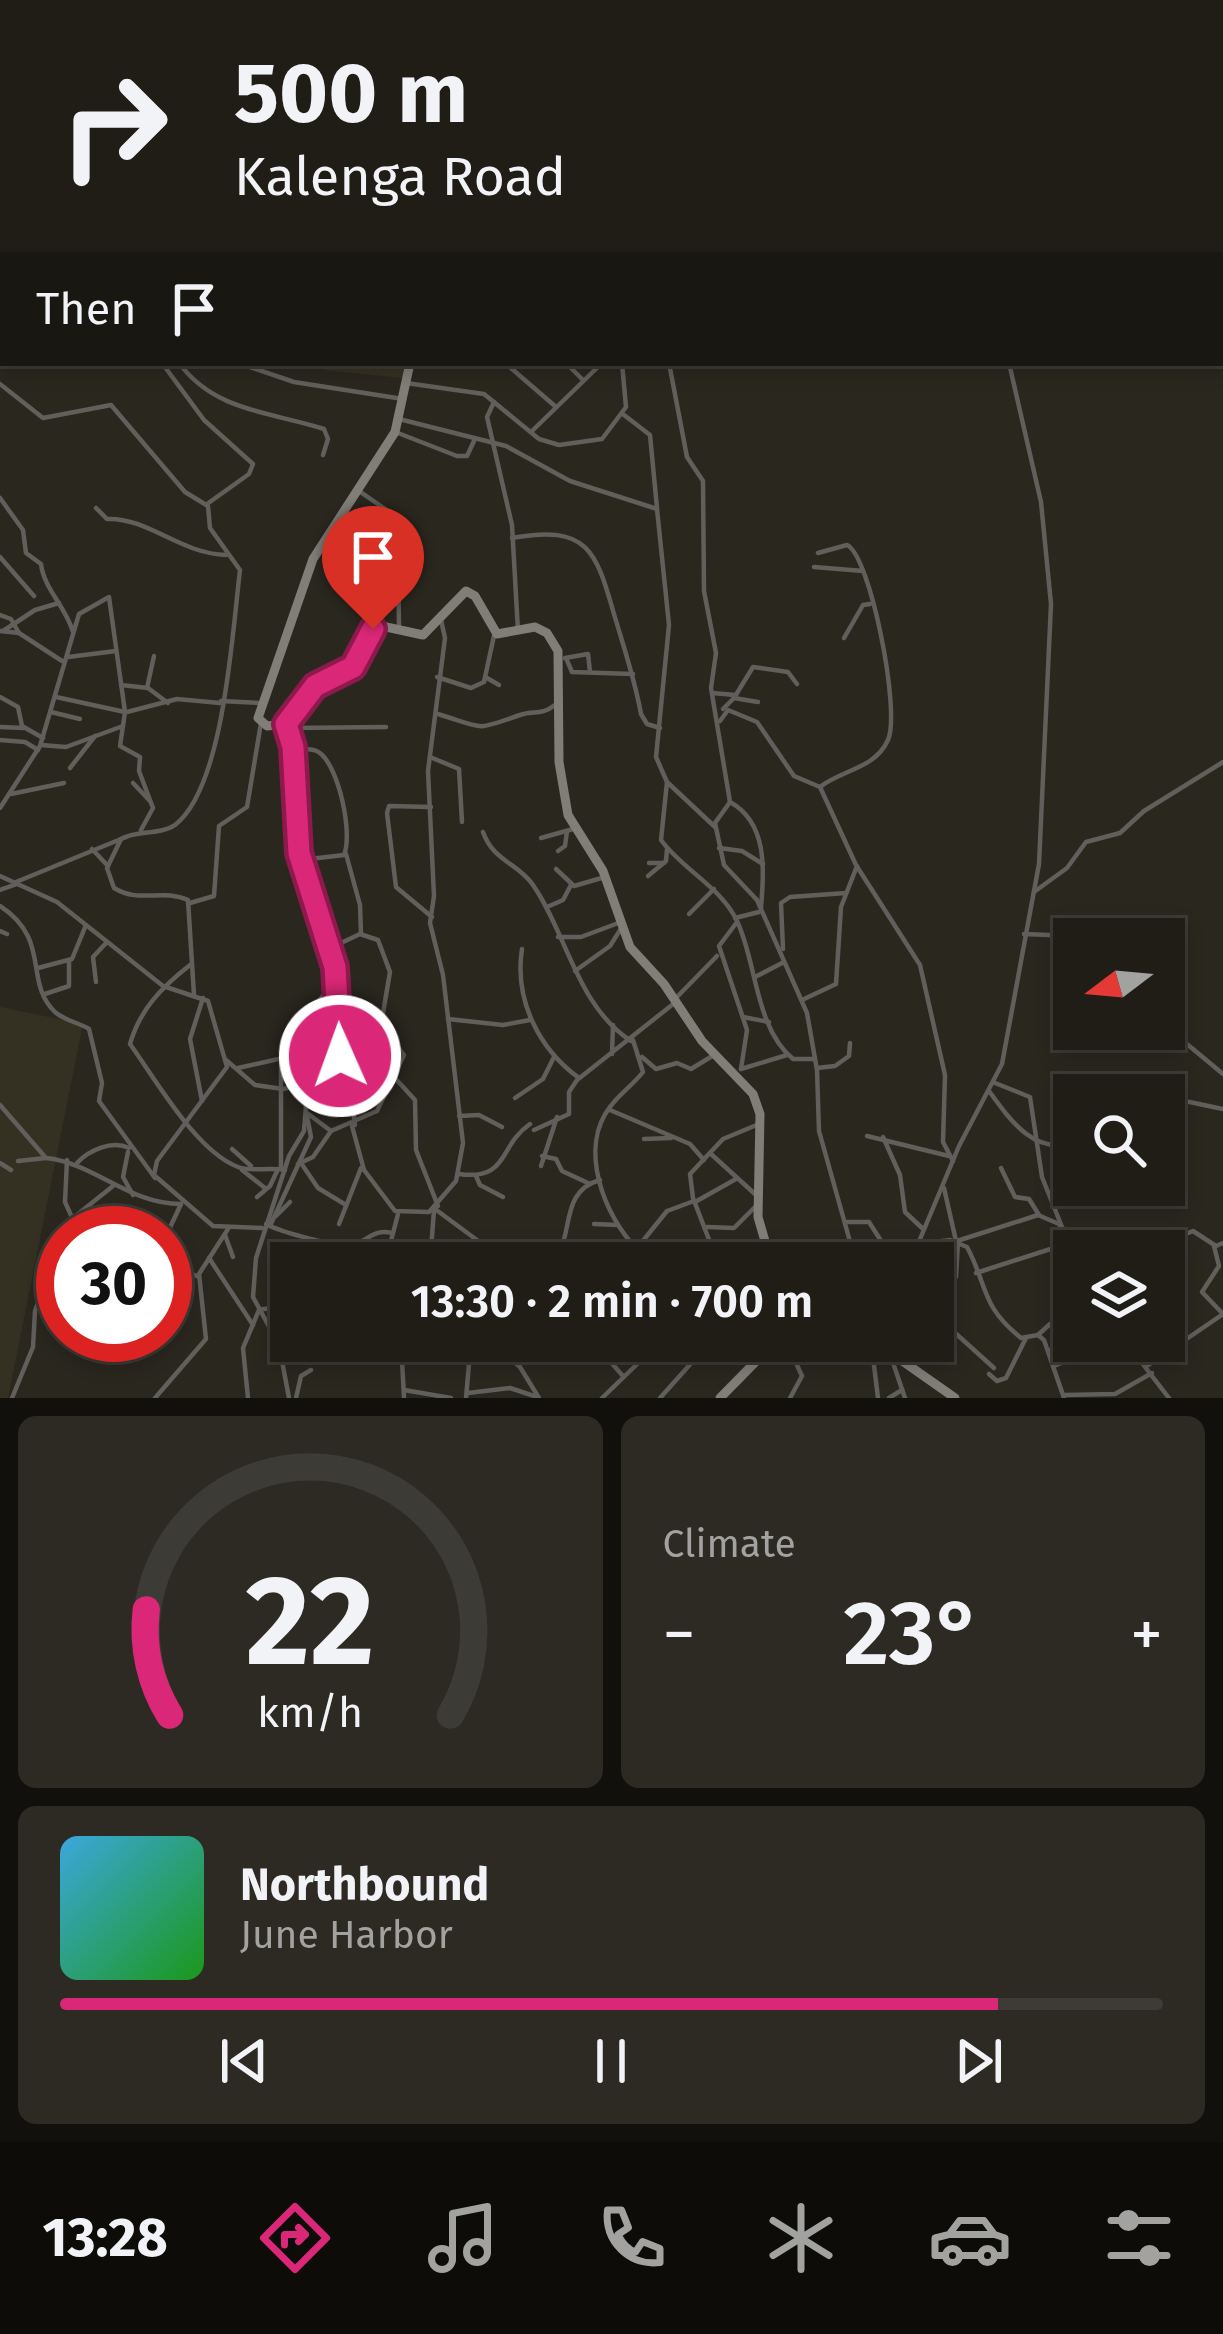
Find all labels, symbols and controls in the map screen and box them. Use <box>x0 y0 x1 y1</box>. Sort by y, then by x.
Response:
text: 500 m <box>234 43 468 144</box>
icon: right <box>36 48 192 204</box>
text: Kalenga Road <box>234 145 566 209</box>
icon: arrive <box>161 276 227 342</box>
text: Then <box>36 282 137 336</box>
pin <box>322 506 424 629</box>
icon: arrive <box>340 524 406 590</box>
north arrow <box>1053 918 1185 1050</box>
map controls <box>1053 918 1185 1362</box>
position arrow <box>277 993 403 1119</box>
button: search <box>1053 1074 1185 1206</box>
speed limit sign: 30 <box>36 1206 192 1362</box>
button: layers <box>1053 1230 1185 1362</box>
text: 13:30 · 2 min · 700 m <box>411 1275 813 1329</box>
text: Climate <box>663 1521 796 1567</box>
text: 22 <box>246 1547 375 1697</box>
text: 23° <box>843 1580 982 1688</box>
text: − <box>663 1595 696 1674</box>
text: + <box>1130 1595 1163 1674</box>
text: km/h <box>257 1687 363 1738</box>
text: Northbound <box>240 1858 489 1912</box>
text: June Harbor <box>240 1912 453 1958</box>
icon: previous <box>211 2028 277 2094</box>
icon: pause <box>578 2028 644 2094</box>
icon: next <box>946 2028 1012 2094</box>
icon: directions <box>253 2196 337 2280</box>
icon: music <box>421 2196 505 2280</box>
icon: phone <box>590 2196 674 2280</box>
icon: climate <box>759 2196 843 2280</box>
icon: car <box>928 2196 1012 2280</box>
icon: filters <box>1097 2196 1181 2280</box>
text: 13:28 <box>42 2206 168 2270</box>

